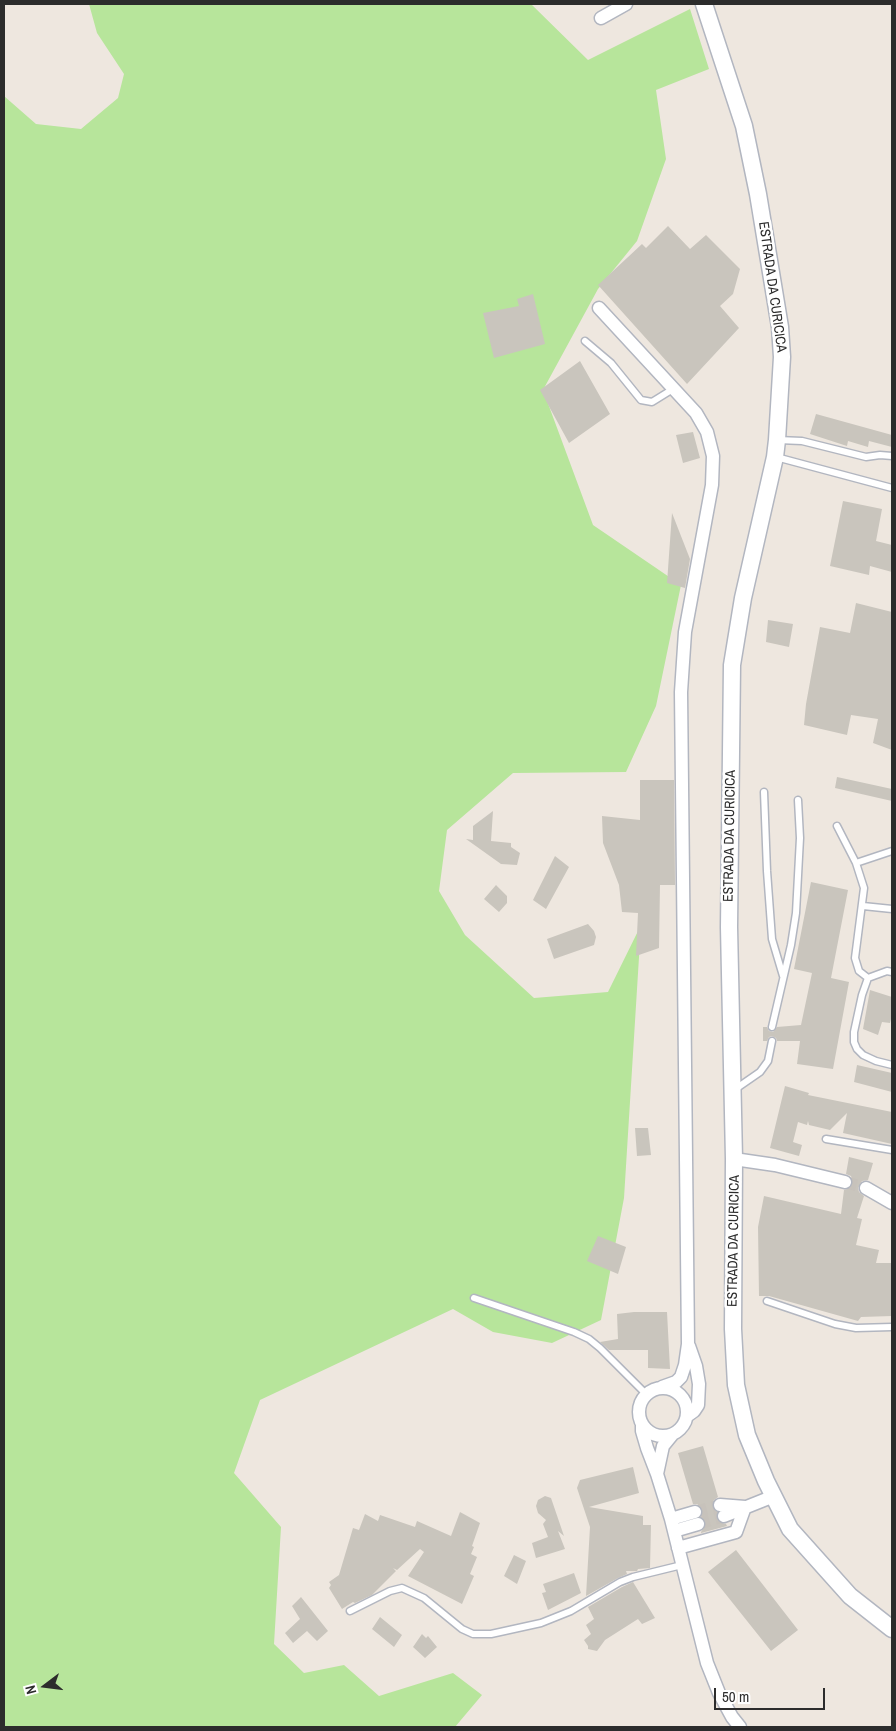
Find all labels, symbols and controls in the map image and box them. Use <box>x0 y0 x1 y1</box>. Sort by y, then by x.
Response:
street label: ESTRADA DA CURICICA <box>754 220 790 354</box>
street label: ESTRADA DA CURICICA <box>720 770 740 902</box>
street label: ESTRADA DA CURICICA <box>724 1175 744 1307</box>
north arrow <box>20 1661 70 1711</box>
scale bar <box>716 1678 827 1710</box>
text: N <box>21 1684 40 1696</box>
text: 50 m <box>722 1686 749 1707</box>

